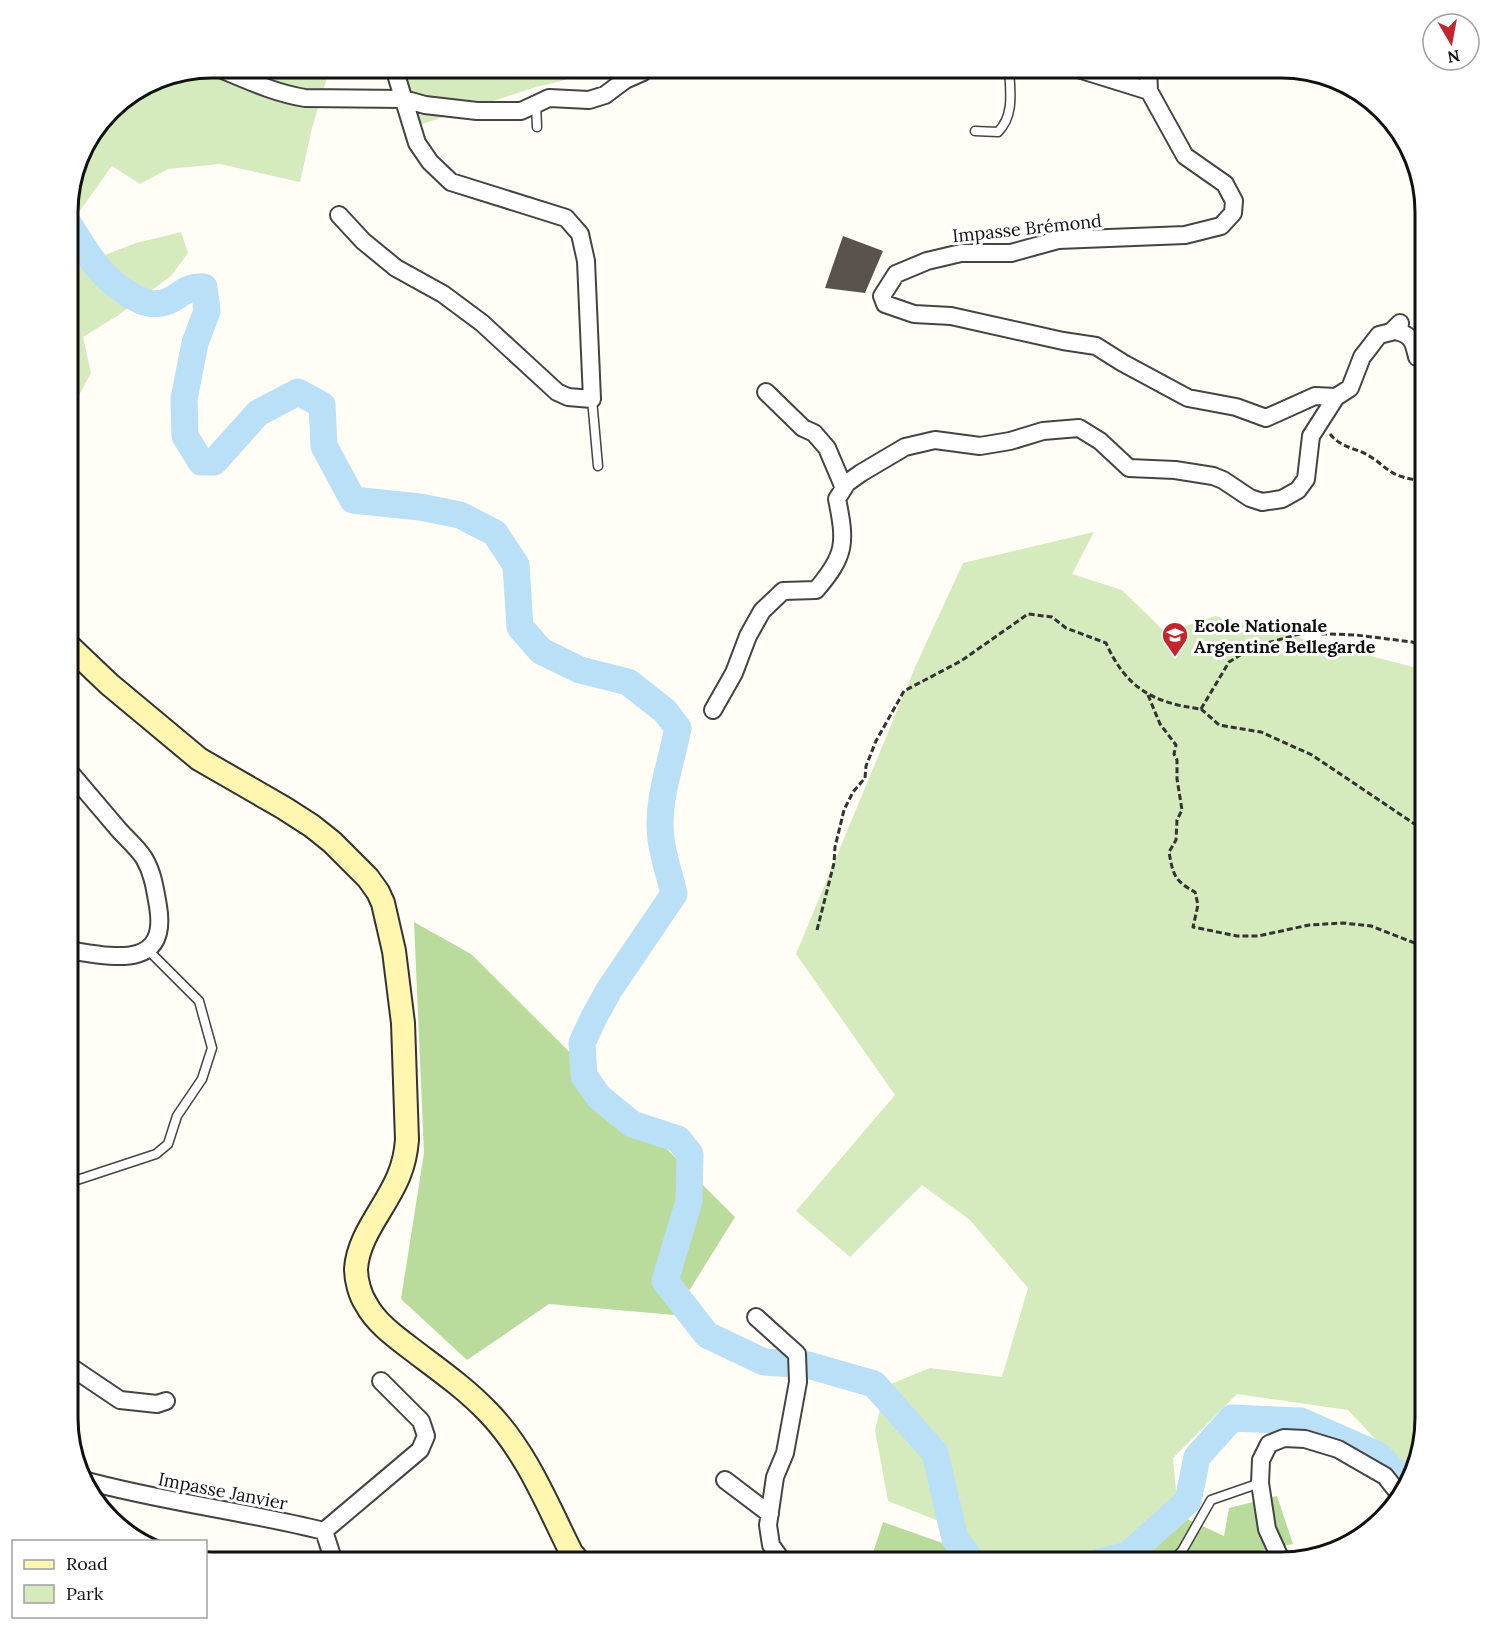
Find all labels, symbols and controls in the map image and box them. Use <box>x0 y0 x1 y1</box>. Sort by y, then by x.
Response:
north arrow <box>1421 12 1481 72</box>
text: N <box>1446 46 1461 68</box>
street label: Impasse Brémond <box>951 209 1103 247</box>
place label: Ecole Nationale Argentine Bellegarde <box>1194 614 1376 658</box>
school or university icon: Ecole Nationale Argentine Bellegarde <box>1160 620 1190 658</box>
street label: Impasse Janvier <box>156 1467 290 1515</box>
legend <box>12 1540 207 1618</box>
text: Road <box>66 1552 108 1575</box>
text: Park <box>66 1582 104 1605</box>

